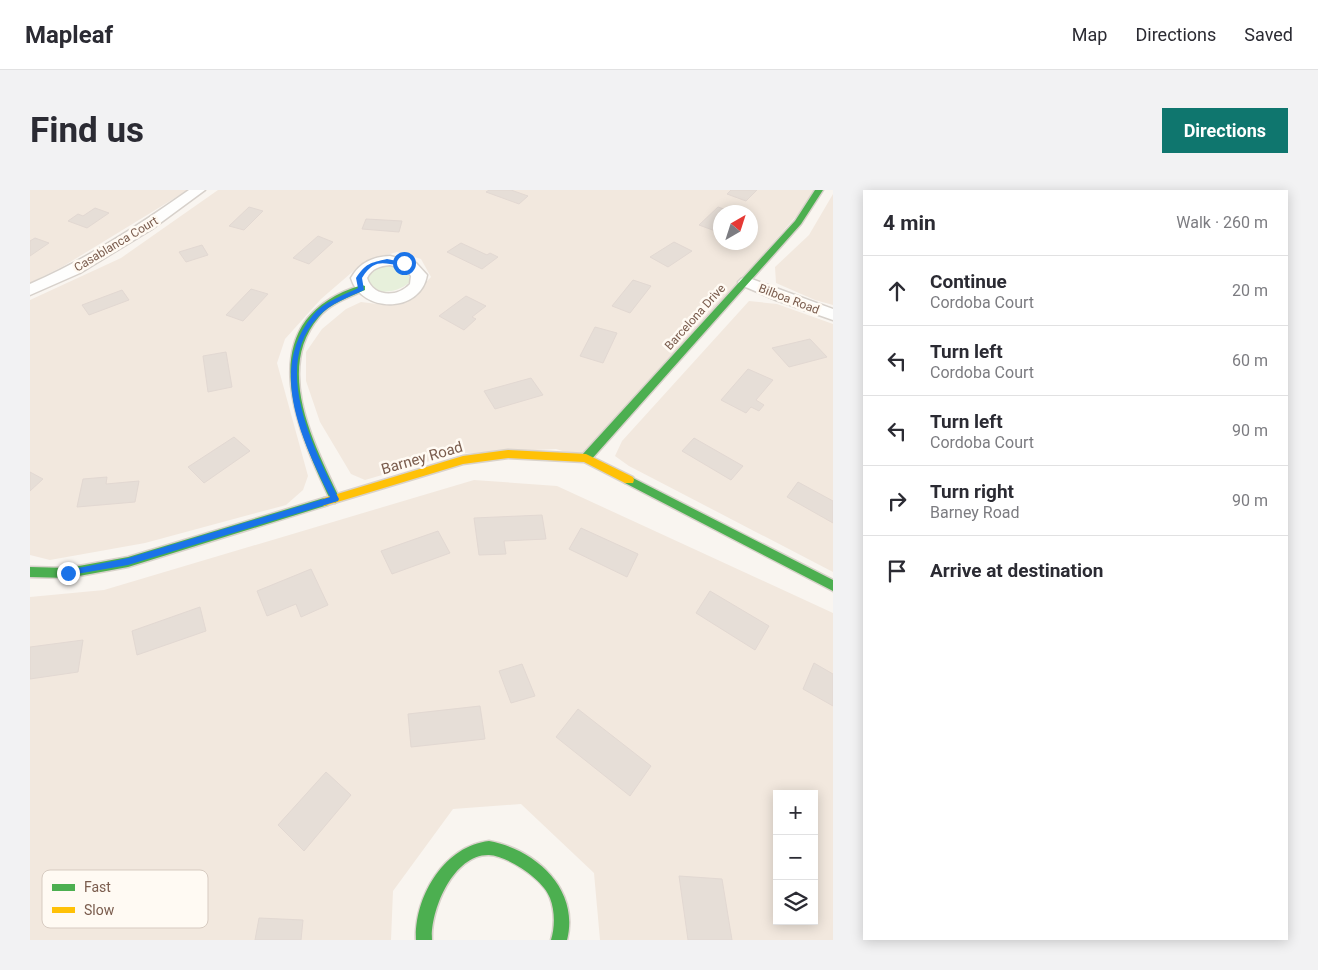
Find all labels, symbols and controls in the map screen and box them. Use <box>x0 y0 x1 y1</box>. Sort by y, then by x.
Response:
text: Mapleaf <box>25 21 113 49</box>
text: Map <box>1072 24 1107 45</box>
text: Directions <box>1135 24 1216 45</box>
text: Saved <box>1244 24 1293 45</box>
button: Directions <box>1162 108 1288 153</box>
text: Find us <box>30 110 144 151</box>
north arrow <box>713 205 758 250</box>
text: 4 min <box>883 211 936 235</box>
street label: Casablanca Court <box>72 213 160 275</box>
text: Walk · 260 m <box>1176 213 1268 232</box>
route start <box>393 252 416 275</box>
text: Continue <box>930 270 1007 293</box>
icon: ahead <box>883 277 911 305</box>
street label: Barcelona Drive <box>662 281 728 353</box>
street label: Bilboa Road <box>757 281 821 317</box>
text: 20 m <box>1232 281 1268 300</box>
text: Cordoba Court <box>930 293 1034 312</box>
text: Turn left <box>930 340 1003 363</box>
icon: left <box>883 347 911 375</box>
text: 60 m <box>1232 351 1268 370</box>
text: Cordoba Court <box>930 363 1034 382</box>
text: Turn left <box>930 410 1003 433</box>
icon: left <box>883 417 911 445</box>
text: 90 m <box>1232 421 1268 440</box>
text: Cordoba Court <box>930 433 1034 452</box>
street label: Barney Road <box>379 438 465 478</box>
text: Turn right <box>930 480 1014 503</box>
icon: right <box>883 487 911 515</box>
text: 90 m <box>1232 491 1268 510</box>
text: Barney Road <box>930 503 1020 522</box>
icon: arrive <box>883 557 911 585</box>
text: Arrive at destination <box>930 559 1103 582</box>
route end <box>57 562 80 585</box>
map controls <box>773 790 818 925</box>
button: + <box>773 790 818 835</box>
button: − <box>773 835 818 880</box>
legend <box>42 870 208 928</box>
text: Fast <box>84 879 111 895</box>
button: layers <box>773 880 818 925</box>
text: Slow <box>84 902 115 918</box>

